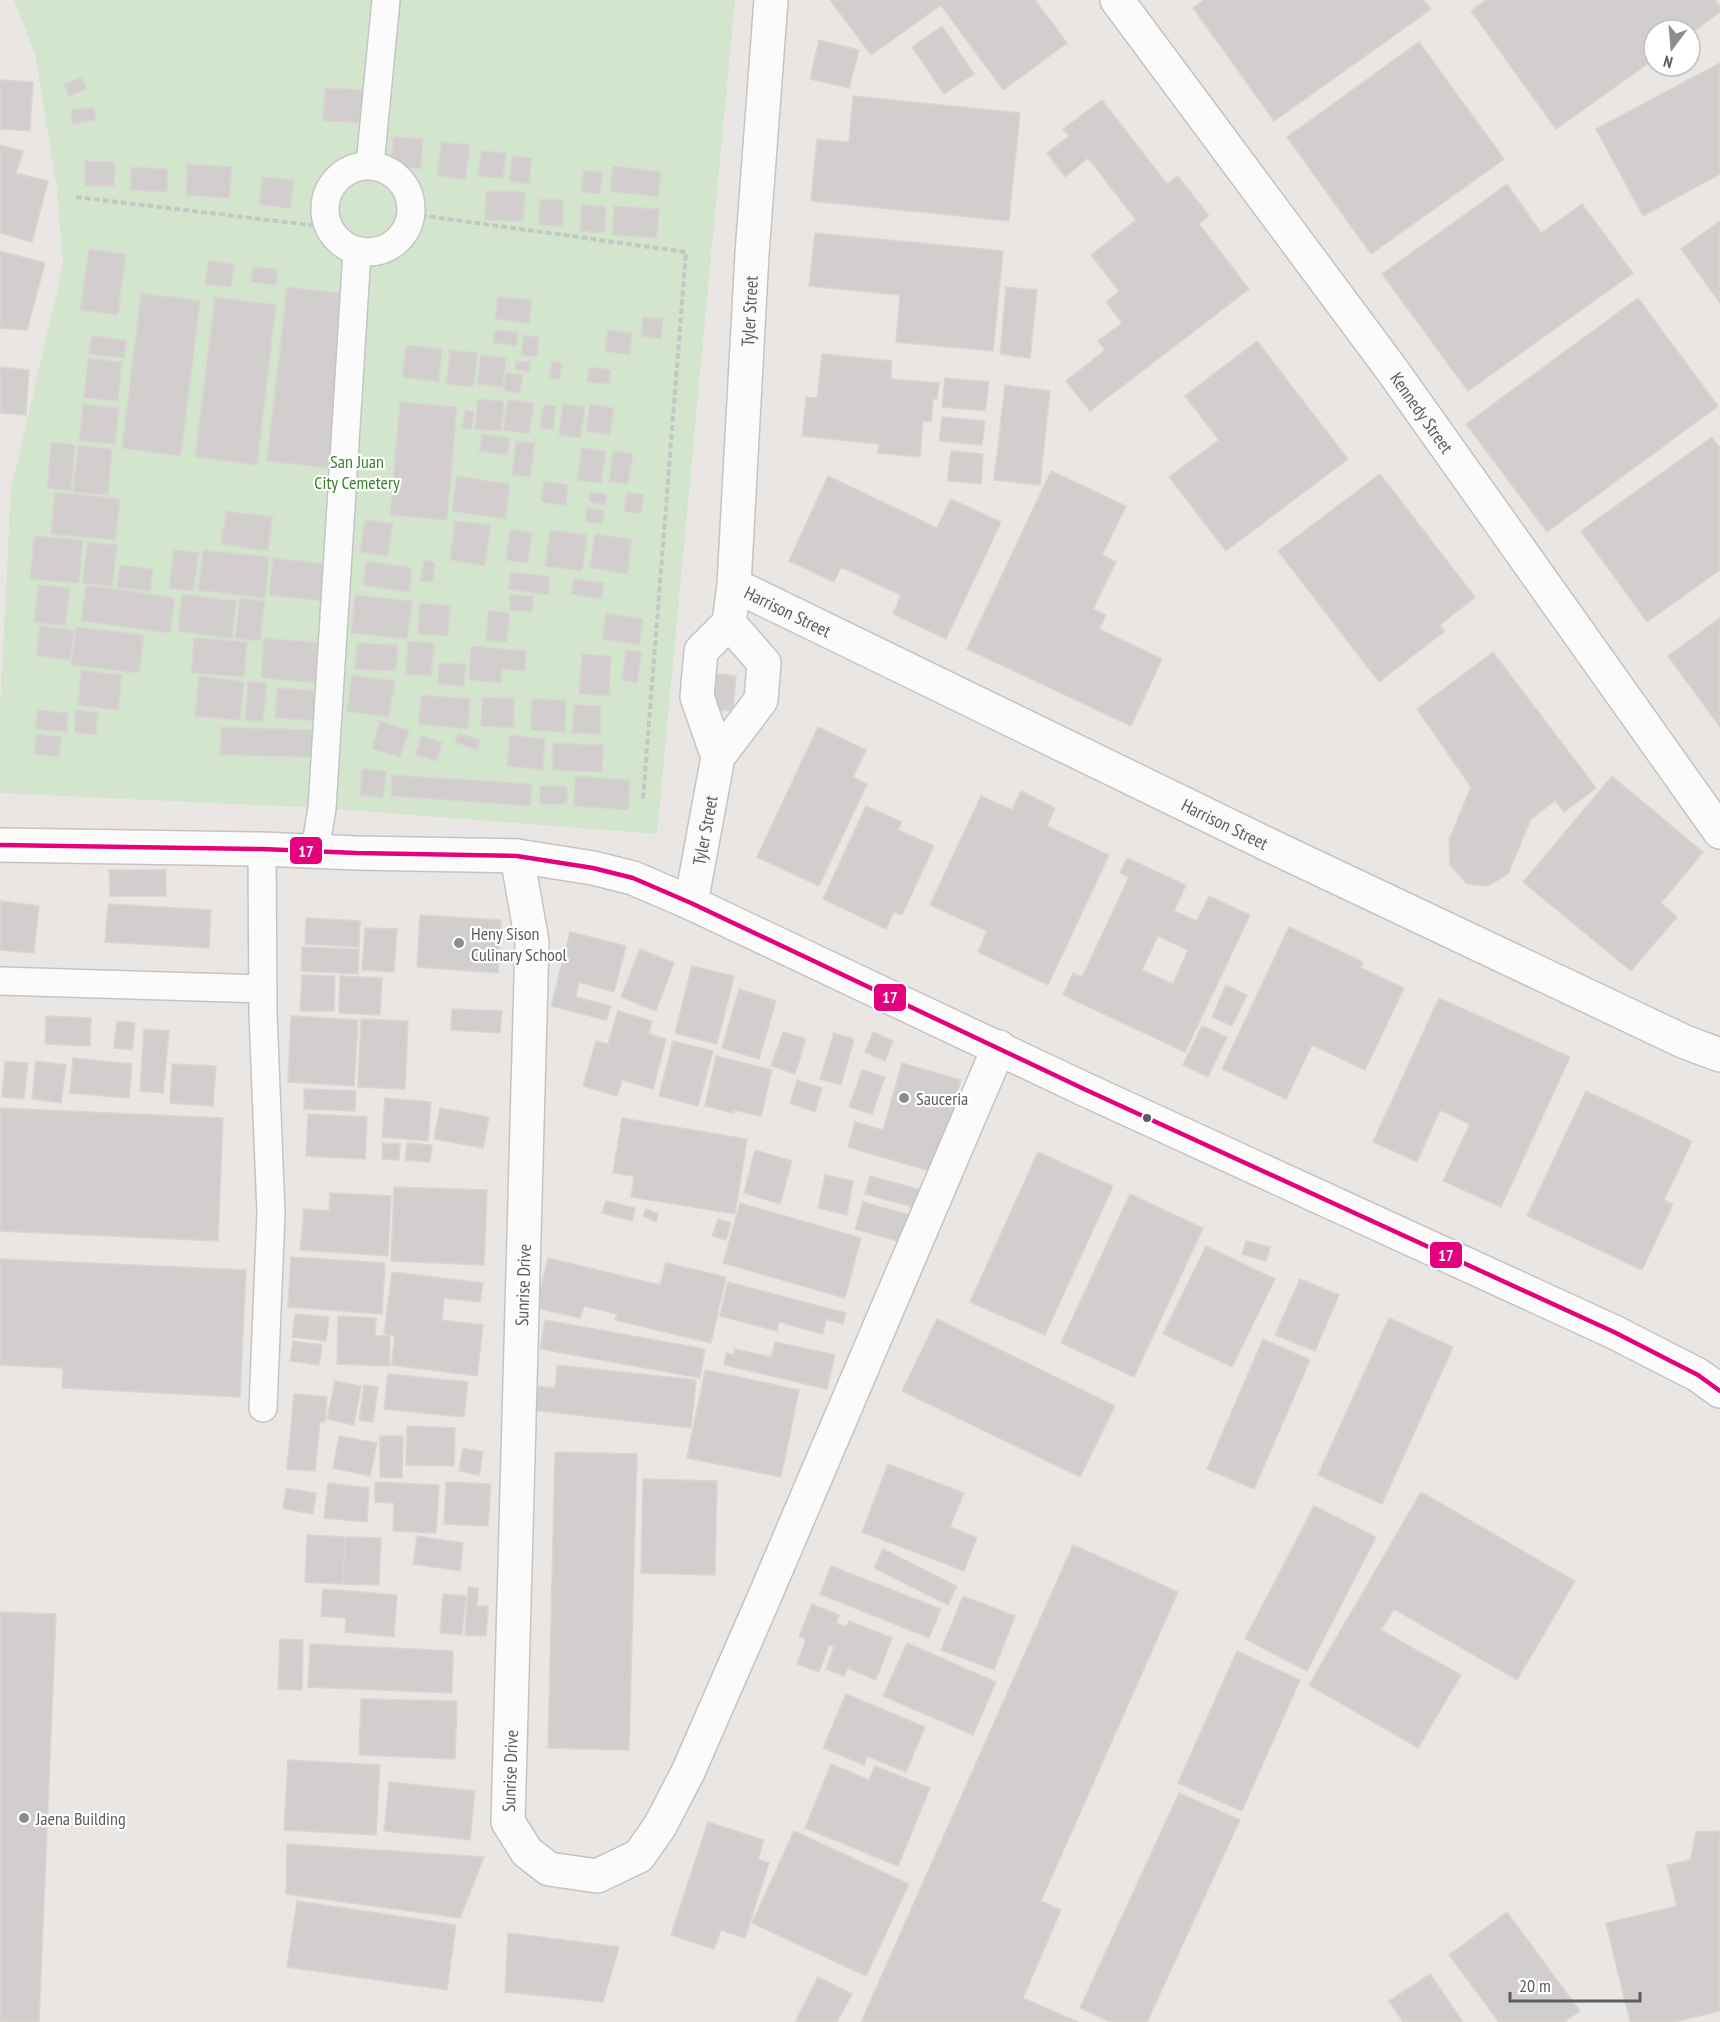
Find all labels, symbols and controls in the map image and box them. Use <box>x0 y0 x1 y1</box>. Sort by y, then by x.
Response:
north arrow <box>1642 18 1702 78</box>
text: N <box>1661 52 1675 73</box>
street label: Tyler Street <box>735 275 762 347</box>
street label: Kennedy Street <box>1386 367 1459 457</box>
park label: San Juan City Cemetery <box>314 450 400 494</box>
street label: Harrison Street <box>741 580 835 642</box>
street label: Tyler Street <box>687 793 722 867</box>
street label: Harrison Street <box>1178 793 1272 855</box>
line badge: 17 <box>289 836 323 865</box>
text: 17 <box>298 841 314 861</box>
place label: Heny Sison Culinary School <box>471 922 568 966</box>
marker: Heny Sison Culinary School <box>452 936 466 950</box>
line badge: 17 <box>873 983 907 1012</box>
text: 17 <box>882 987 898 1007</box>
place label: Sauceria <box>916 1087 968 1110</box>
marker: Sauceria <box>897 1091 911 1105</box>
unlabelled marker <box>1141 1112 1153 1124</box>
line badge: 17 <box>1429 1241 1463 1269</box>
street label: Sunrise Drive <box>510 1243 536 1327</box>
text: 17 <box>1438 1245 1454 1265</box>
street label: Sunrise Drive <box>497 1729 523 1813</box>
place label: Jaena Building <box>35 1807 126 1830</box>
marker: Jaena Building <box>17 1811 31 1825</box>
scale bar <box>1510 1965 1640 2003</box>
text: 20 m <box>1519 1974 1551 1997</box>

